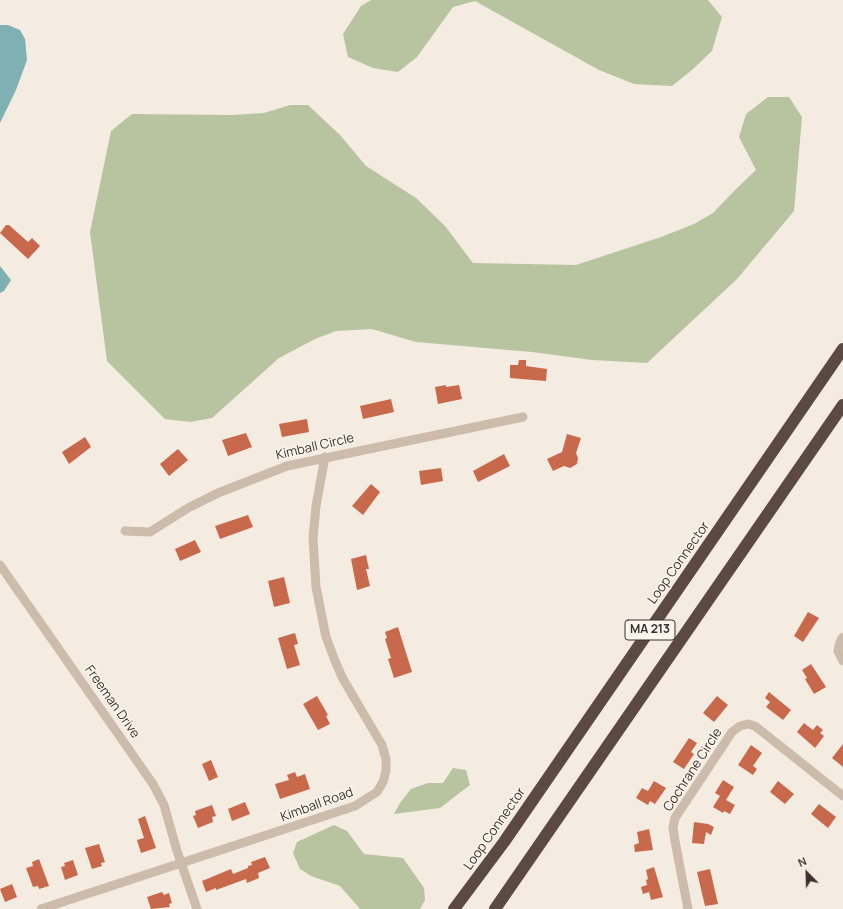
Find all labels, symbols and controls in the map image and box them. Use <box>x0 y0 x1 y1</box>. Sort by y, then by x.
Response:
street label: Kimball Circle <box>274 430 356 464</box>
street label: Loop Connector <box>645 519 713 607</box>
road number: MA 213 <box>625 620 675 640</box>
street label: Freeman Drive <box>81 663 143 741</box>
street label: Cochrane Circle <box>660 726 726 814</box>
street label: Kimball Road <box>279 785 355 825</box>
street label: Loop Connector <box>461 785 529 873</box>
north arrow <box>787 853 827 893</box>
text: N <box>796 853 809 870</box>

